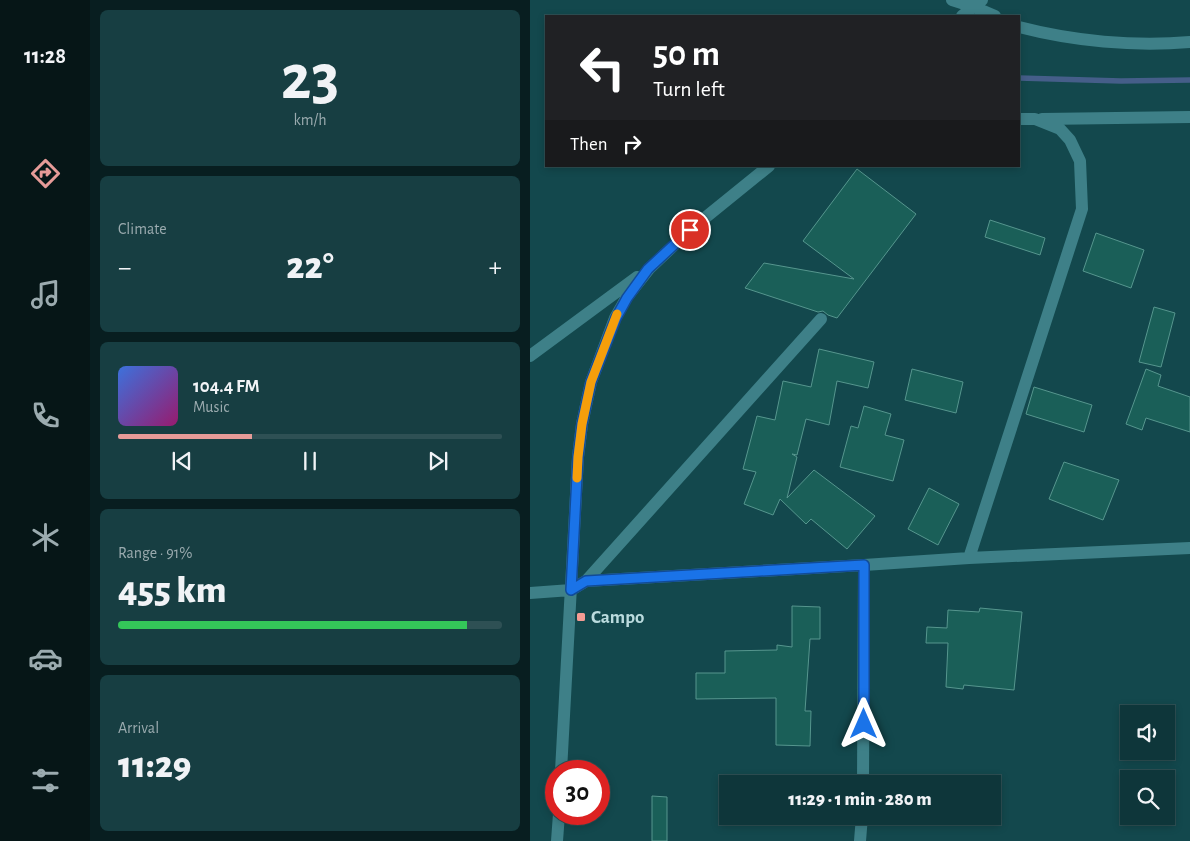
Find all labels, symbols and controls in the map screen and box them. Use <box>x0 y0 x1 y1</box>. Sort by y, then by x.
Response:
icon: left <box>570 35 635 100</box>
text: 50 m <box>653 37 720 72</box>
text: 11:28 <box>24 45 66 67</box>
text: 23 <box>281 46 339 111</box>
text: Turn left <box>653 78 725 100</box>
text: km/h <box>293 112 327 128</box>
icon: right <box>618 130 646 158</box>
text: Then <box>570 135 608 154</box>
icon: directions <box>28 156 63 191</box>
pin <box>669 209 711 251</box>
icon: arrive <box>676 216 704 244</box>
text: Climate <box>118 221 167 237</box>
text: 22° <box>286 248 334 286</box>
text: − <box>118 254 131 282</box>
text: + <box>489 254 502 282</box>
icon: music <box>28 277 63 312</box>
text: 104.4 FM <box>193 377 260 396</box>
icon: phone <box>28 398 63 433</box>
text: Music <box>193 399 229 415</box>
icon: previous <box>168 447 196 475</box>
icon: pause <box>296 447 324 475</box>
icon: next <box>424 447 452 475</box>
icon: climate <box>28 520 63 555</box>
text: Range · 91% <box>118 545 192 561</box>
text: 455 km <box>118 572 227 610</box>
place label: Campo <box>591 608 644 627</box>
marker: Campo <box>575 611 587 623</box>
icon: car <box>28 641 63 676</box>
position arrow <box>837 697 889 749</box>
map controls <box>1120 705 1175 825</box>
button: sound <box>1120 705 1175 760</box>
text: Arrival <box>118 720 159 736</box>
text: 11:29 <box>118 747 191 785</box>
speed limit sign: 30 <box>545 760 610 825</box>
icon: filters <box>28 763 63 798</box>
button: search <box>1120 770 1175 825</box>
text: 11:29 · 1 min · 280 m <box>788 790 932 809</box>

